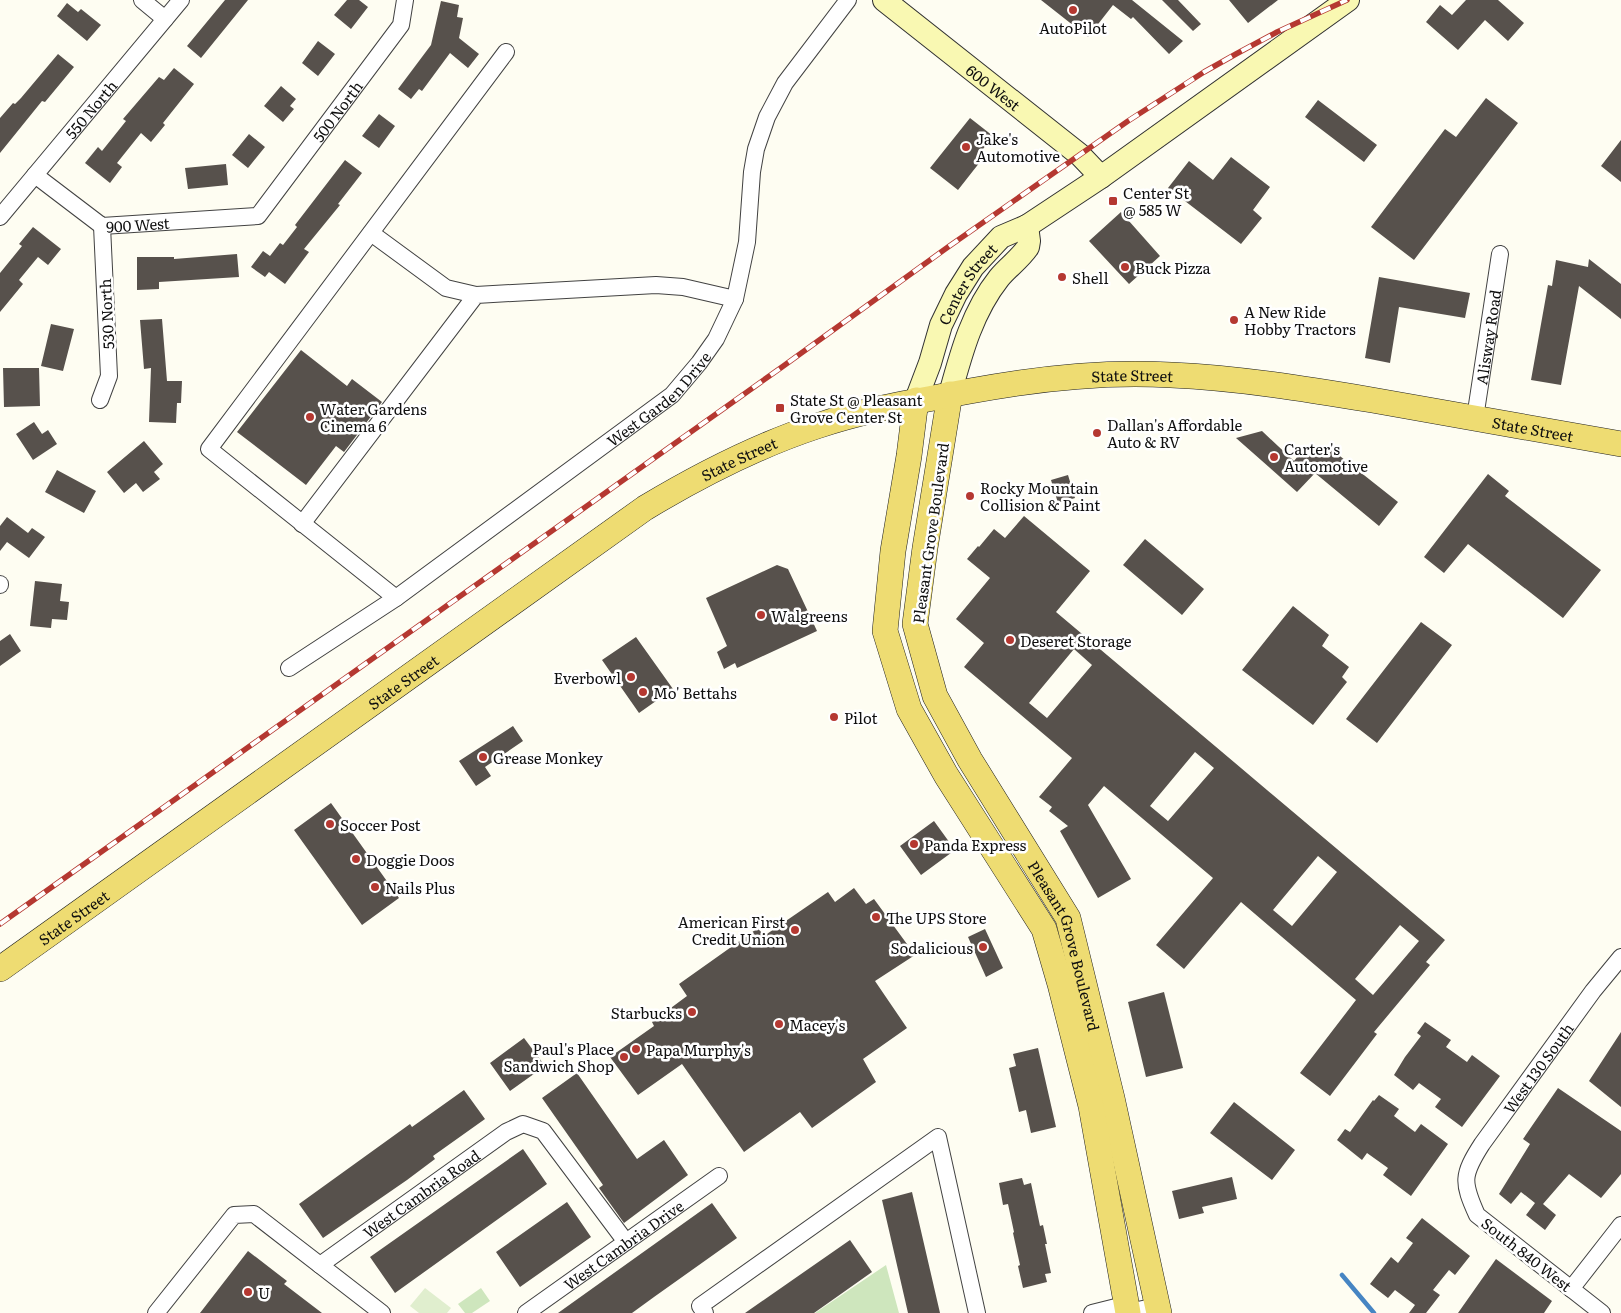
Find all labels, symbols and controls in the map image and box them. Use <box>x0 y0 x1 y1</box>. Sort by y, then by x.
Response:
marker: AutoPilot <box>1067 4 1079 16</box>
place label: AutoPilot <box>1039 16 1107 39</box>
street label: 600 West <box>962 58 1026 116</box>
street label: 550 North <box>59 74 122 143</box>
street label: 500 North <box>306 75 367 146</box>
place label: Jake's Automotive <box>976 127 1060 167</box>
marker: Jake's Automotive <box>960 141 972 153</box>
place label: Center St @ 585 W <box>1123 181 1189 221</box>
marker: Center St @ 585 W <box>1107 195 1119 207</box>
street label: 900 West <box>105 210 170 237</box>
street label: Center Street <box>931 237 1002 328</box>
place label: Buck Pizza <box>1135 256 1212 279</box>
marker: Buck Pizza <box>1119 261 1131 273</box>
place label: Shell <box>1072 266 1108 289</box>
marker: Shell <box>1056 271 1068 283</box>
street label: 530 North <box>93 278 119 350</box>
street label: Alisway Road <box>1469 288 1506 386</box>
place label: A New Ride Hobby Tractors <box>1244 300 1356 340</box>
marker: A New Ride Hobby Tractors <box>1228 314 1240 326</box>
street label: West Garden Drive <box>601 346 716 451</box>
street label: State Street <box>1090 362 1174 387</box>
place label: State St @ Pleasant Grove Center St <box>790 388 923 428</box>
place label: Water Gardens Cinema 6 <box>320 397 427 437</box>
marker: State St @ Pleasant Grove Center St <box>774 402 786 414</box>
street label: State Street <box>1490 410 1575 447</box>
marker: Water Gardens Cinema 6 <box>304 411 316 423</box>
place label: Dallan's Affordable Auto & RV <box>1107 413 1243 453</box>
marker: Dallan's Affordable Auto & RV <box>1091 427 1103 439</box>
street label: State Street <box>696 430 780 486</box>
place label: Carter's Automotive <box>1284 437 1368 477</box>
street label: Pleasant Grove Boulevard <box>906 441 954 625</box>
marker: Carter's Automotive <box>1268 451 1280 463</box>
place label: Rocky Mountain Collision & Paint <box>980 476 1100 516</box>
marker: Rocky Mountain Collision & Paint <box>964 490 976 502</box>
place label: Walgreens <box>771 604 848 627</box>
marker: Walgreens <box>755 609 767 621</box>
place label: Deseret Storage <box>1020 629 1132 652</box>
marker: Deseret Storage <box>1004 634 1016 646</box>
street label: State Street <box>363 648 443 714</box>
place label: Everbowl <box>554 666 621 689</box>
marker: Everbowl <box>625 671 637 683</box>
place label: Mo' Bettahs <box>653 681 737 704</box>
marker: Mo' Bettahs <box>637 686 649 698</box>
place label: Pilot <box>844 706 878 729</box>
marker: Pilot <box>828 711 840 723</box>
place label: Grease Monkey <box>493 746 603 769</box>
marker: Grease Monkey <box>477 751 489 763</box>
place label: Soccer Post <box>340 813 421 836</box>
marker: Soccer Post <box>324 818 336 830</box>
place label: Panda Express <box>924 833 1027 856</box>
marker: Panda Express <box>908 838 920 850</box>
place label: Doggie Doos <box>366 848 455 871</box>
marker: Doggie Doos <box>350 853 362 865</box>
street label: Pleasant Grove Boulevard <box>1023 855 1107 1033</box>
place label: Nails Plus <box>385 876 455 899</box>
marker: Nails Plus <box>369 881 381 893</box>
street label: State Street <box>33 883 113 950</box>
place label: The UPS Store <box>886 906 987 929</box>
place label: American First Credit Union <box>678 910 785 950</box>
marker: The UPS Store <box>870 911 882 923</box>
marker: American First Credit Union <box>789 924 801 936</box>
place label: Sodalicious <box>890 936 973 959</box>
marker: Sodalicious <box>977 941 989 953</box>
place label: Starbucks <box>611 1001 682 1024</box>
marker: Starbucks <box>686 1006 698 1018</box>
place label: Macey's <box>789 1013 845 1036</box>
street label: West 130 South <box>1497 1017 1578 1118</box>
marker: Macey's <box>773 1018 785 1030</box>
place label: Paul's Place Sandwich Shop <box>504 1037 614 1077</box>
place label: Papa Murphy's <box>646 1038 751 1061</box>
marker: Papa Murphy's <box>630 1043 642 1055</box>
marker: Paul's Place Sandwich Shop <box>618 1051 630 1063</box>
street label: West Cambria Road <box>358 1143 484 1243</box>
street label: West Cambria Drive <box>558 1193 688 1295</box>
street label: South 840 West <box>1477 1211 1577 1297</box>
place label: U <box>258 1281 270 1304</box>
marker: U <box>242 1286 254 1298</box>

